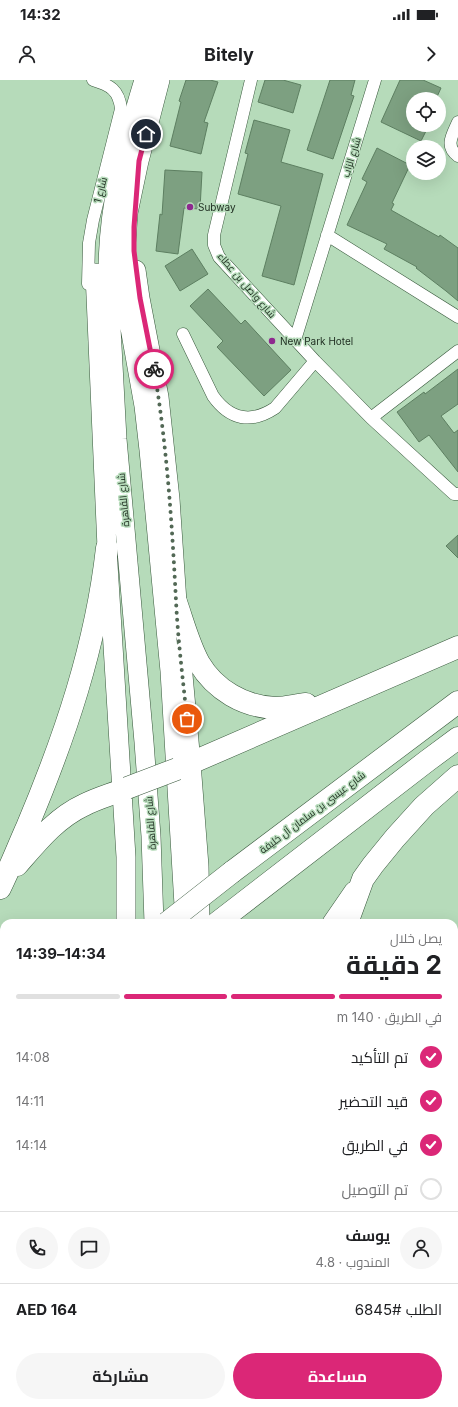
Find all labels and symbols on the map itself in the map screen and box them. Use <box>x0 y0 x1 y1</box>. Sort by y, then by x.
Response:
pin <box>129 117 163 151</box>
street label: شارع الزاب <box>339 136 364 179</box>
street label: شارع 1 <box>91 176 110 204</box>
place label: Subway <box>198 201 236 213</box>
marker: Subway <box>185 202 195 212</box>
street label: شارع واصل بن عطاء <box>215 250 279 321</box>
place label: New Park Hotel <box>280 335 353 347</box>
marker: New Park Hotel <box>267 336 277 346</box>
courier <box>134 349 174 389</box>
street label: شارع القاهرة <box>115 473 132 527</box>
pin <box>170 702 204 736</box>
street label: شارع عيسى بن سلمان آل خليفة <box>257 768 368 856</box>
street label: شارع القاهرة <box>142 796 159 850</box>

